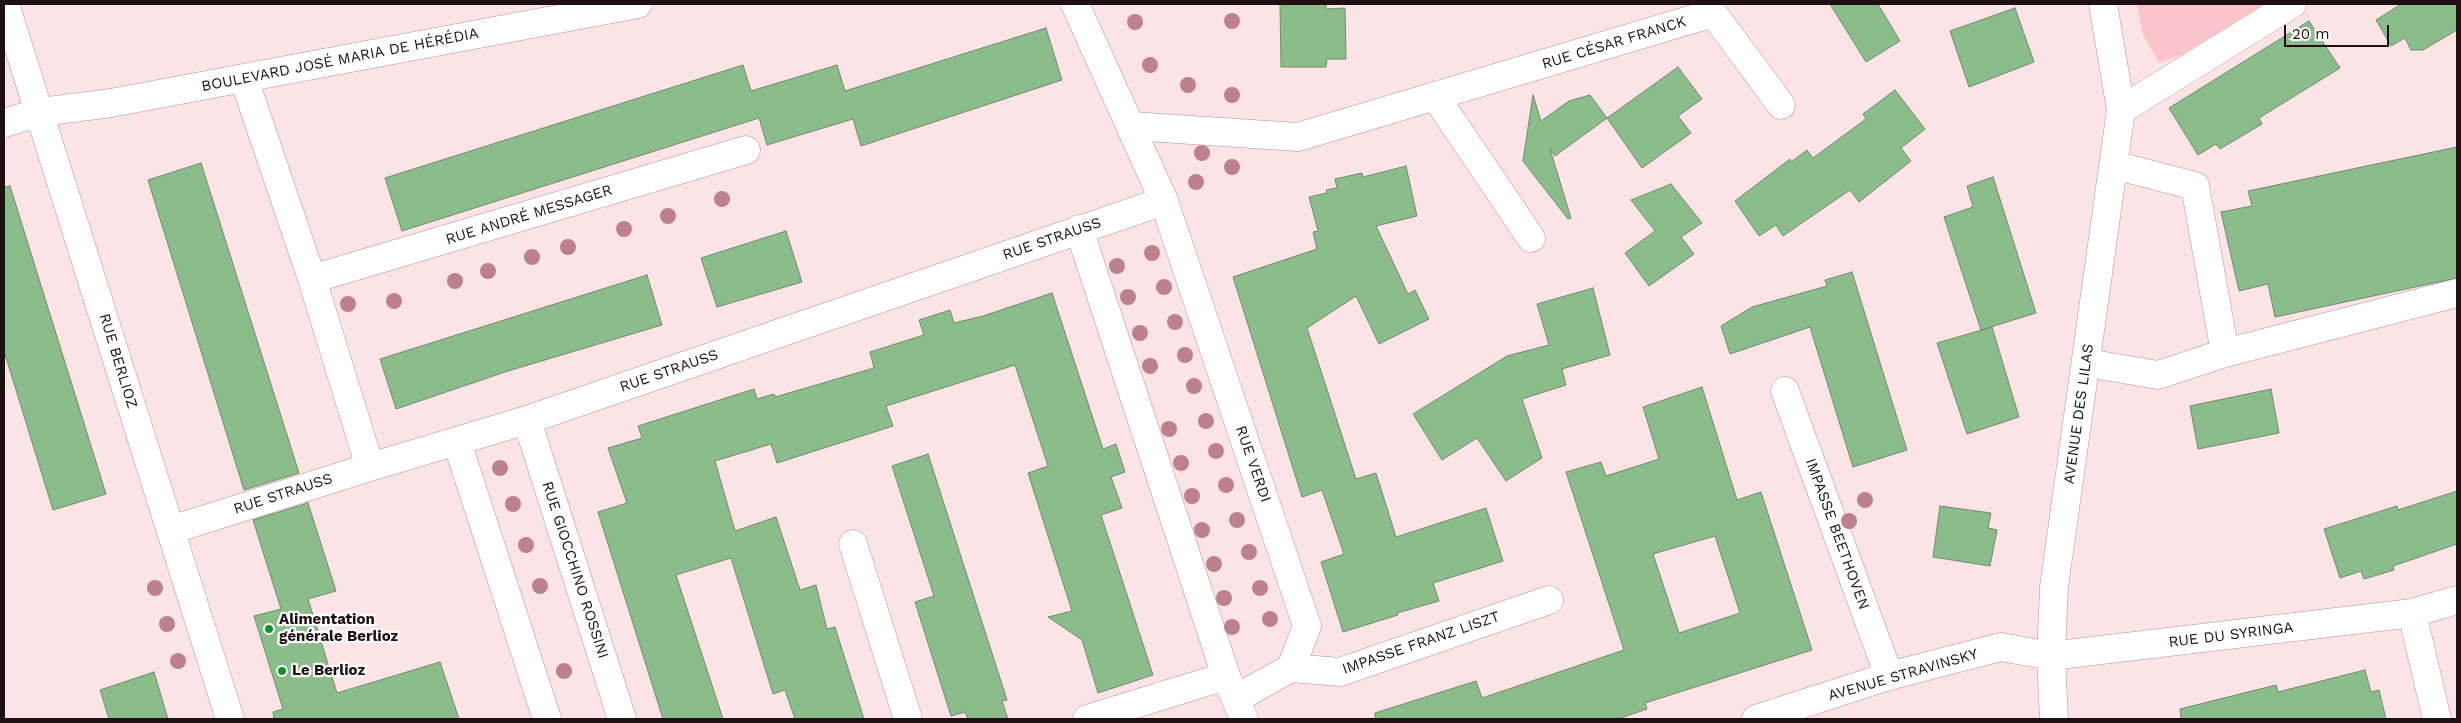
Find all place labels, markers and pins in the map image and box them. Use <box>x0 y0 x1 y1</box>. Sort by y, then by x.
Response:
place label: Alimentation générale Berlioz <box>279 611 398 646</box>
marker: Alimentation générale Berlioz <box>263 623 275 635</box>
place label: Le Berlioz <box>292 662 365 680</box>
marker: Le Berlioz <box>276 665 288 677</box>

